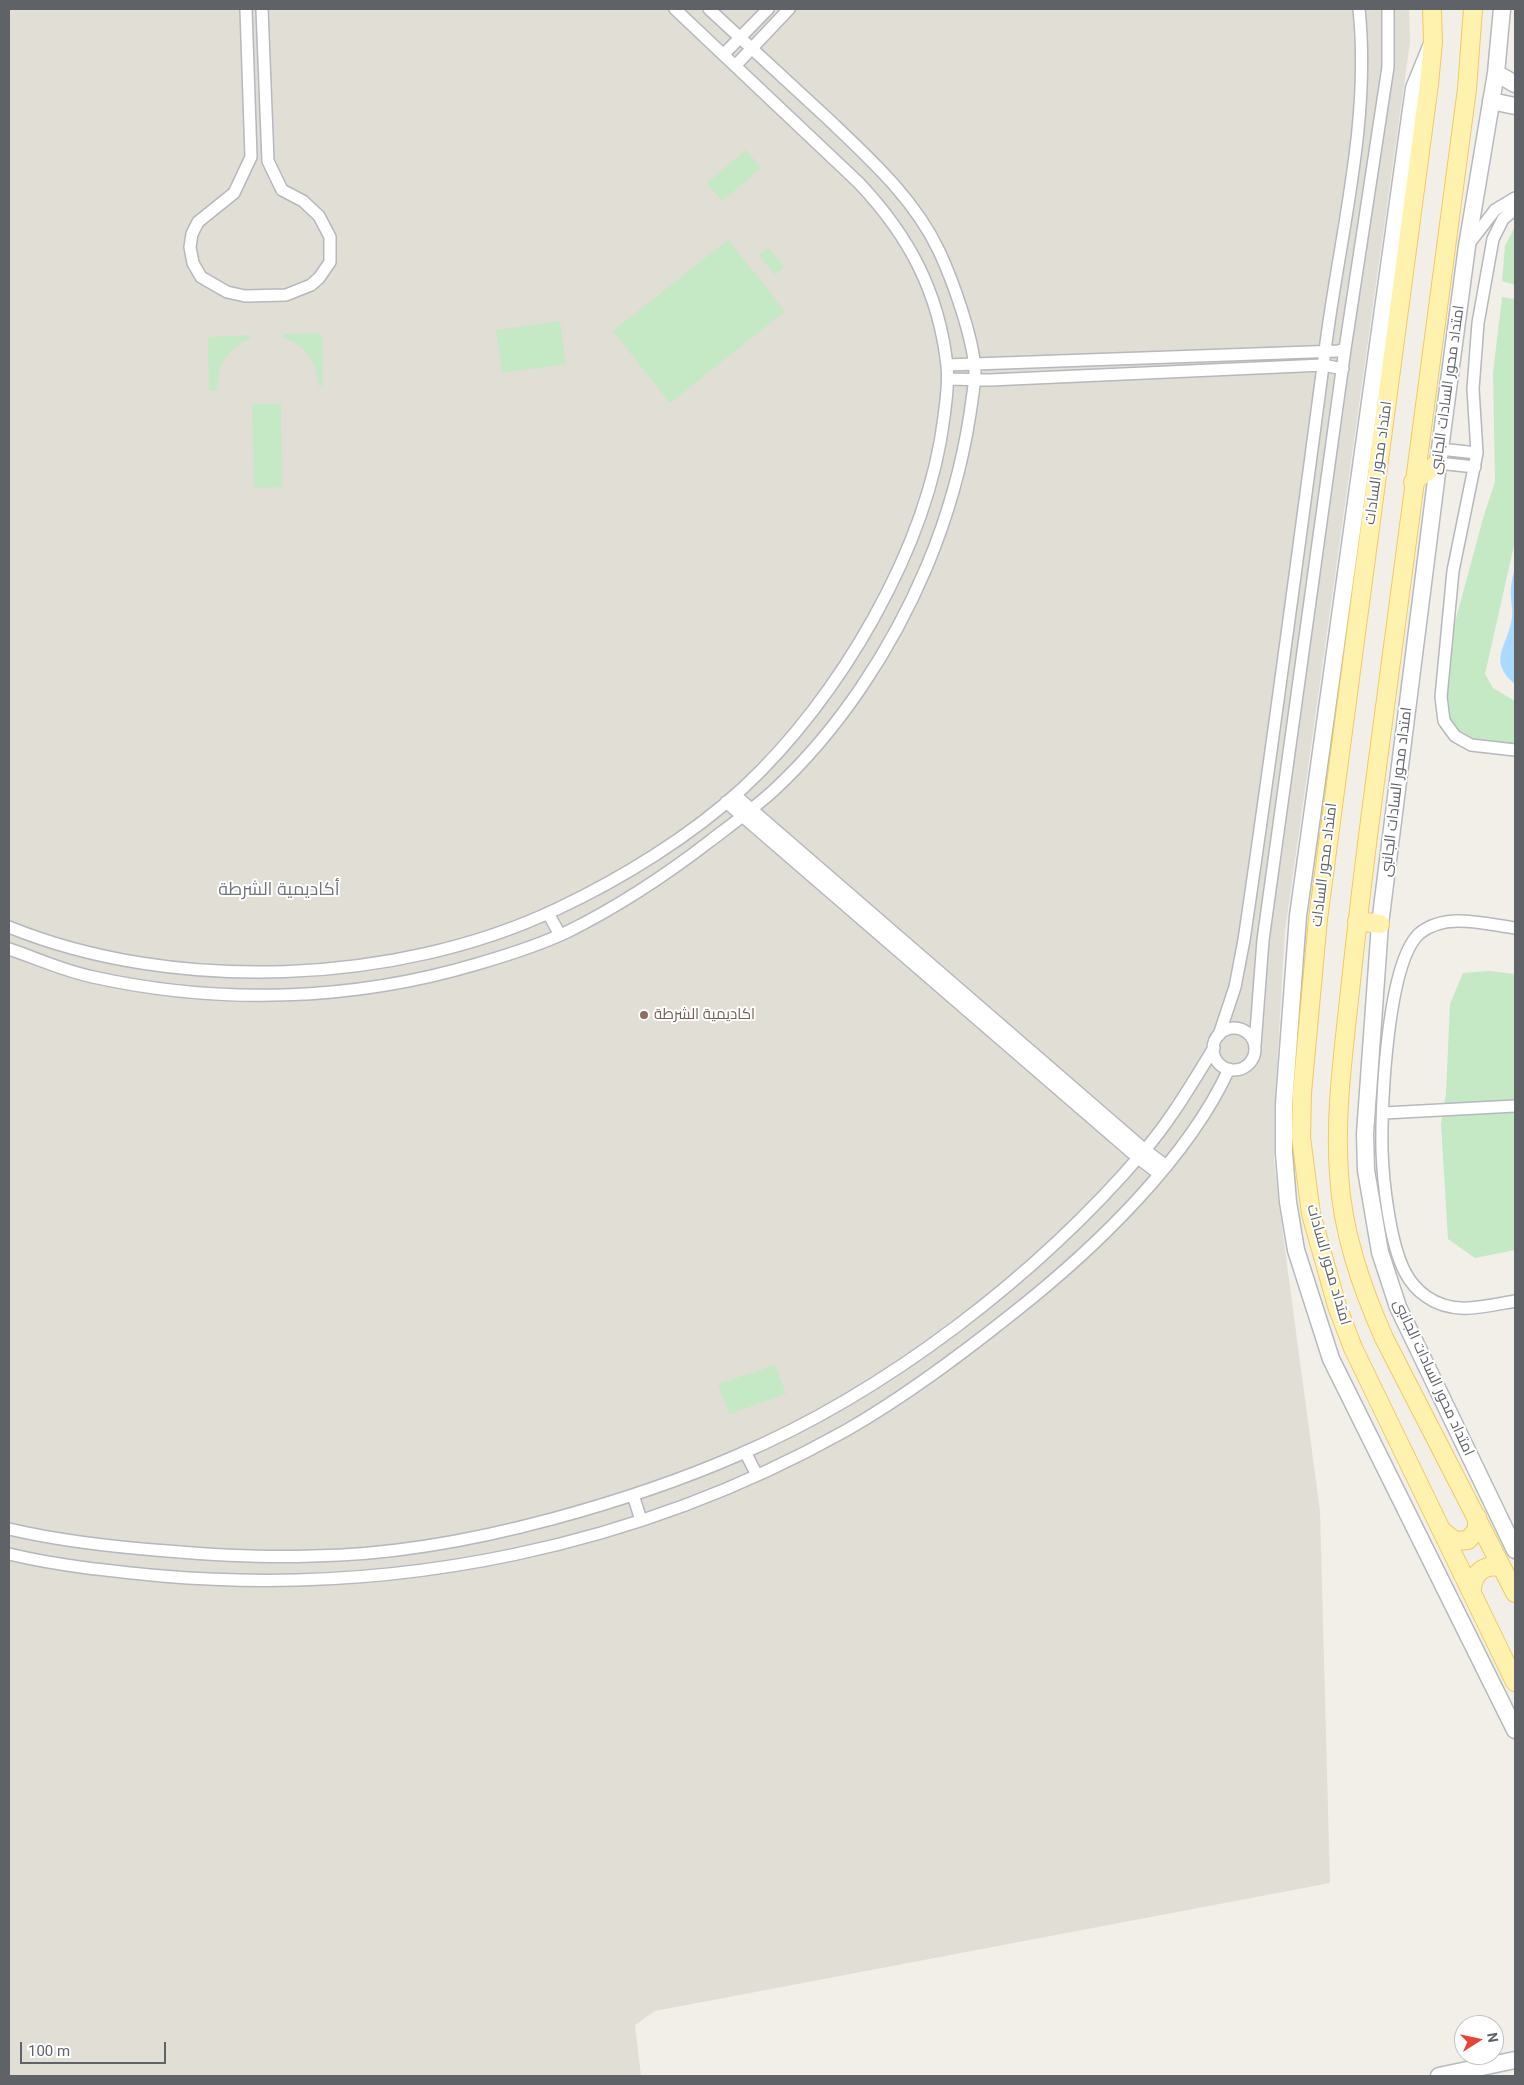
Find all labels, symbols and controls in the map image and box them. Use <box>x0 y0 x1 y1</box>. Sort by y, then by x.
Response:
street label: امتداد محور السادات الجانبى <box>1427 304 1469 476</box>
street label: امتداد محور السادات <box>1361 400 1397 526</box>
street label: امتداد محور السادات الجانبى <box>1378 706 1416 878</box>
street label: امتداد محور السادات <box>1308 802 1342 928</box>
district label: أكاديمية الشرطة <box>218 879 340 901</box>
place label: اكاديمية الشرطة <box>654 1006 755 1024</box>
marker: اكاديمية الشرطة <box>638 1009 650 1021</box>
street label: امتداد محور السادات <box>1302 1203 1354 1327</box>
street label: امتداد محور السادات الجانبى <box>1389 1297 1477 1459</box>
north arrow <box>1454 2015 1504 2065</box>
text: N <box>1484 2031 1502 2044</box>
scale bar <box>22 2032 169 2064</box>
text: 100 m <box>28 2042 70 2060</box>

